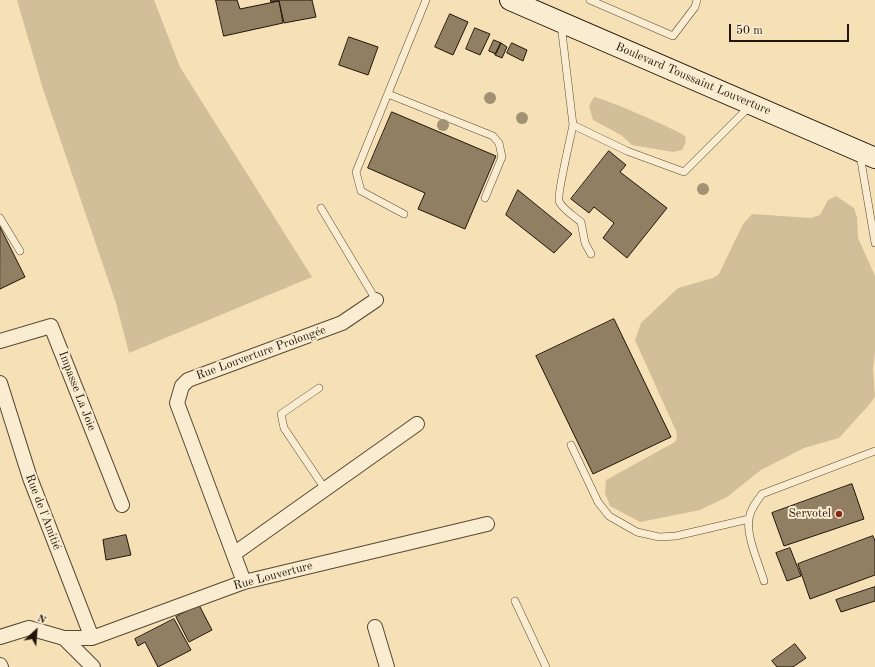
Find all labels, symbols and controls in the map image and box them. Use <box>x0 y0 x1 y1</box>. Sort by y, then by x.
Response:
scale bar <box>731 16 851 42</box>
text: 50 m <box>736 25 763 37</box>
street label: Boulevard Toussaint Louverture <box>613 40 773 118</box>
street label: Rue Louverture Prolongée <box>194 323 328 383</box>
street label: Impasse La Joie <box>55 349 99 433</box>
street label: Rue de l'Amitié <box>22 472 64 552</box>
place label: Servotel <box>788 507 831 521</box>
marker: Servotel <box>834 509 844 519</box>
street label: Rue Louverture <box>232 558 314 594</box>
north arrow <box>16 611 56 651</box>
text: N <box>35 613 48 627</box>

